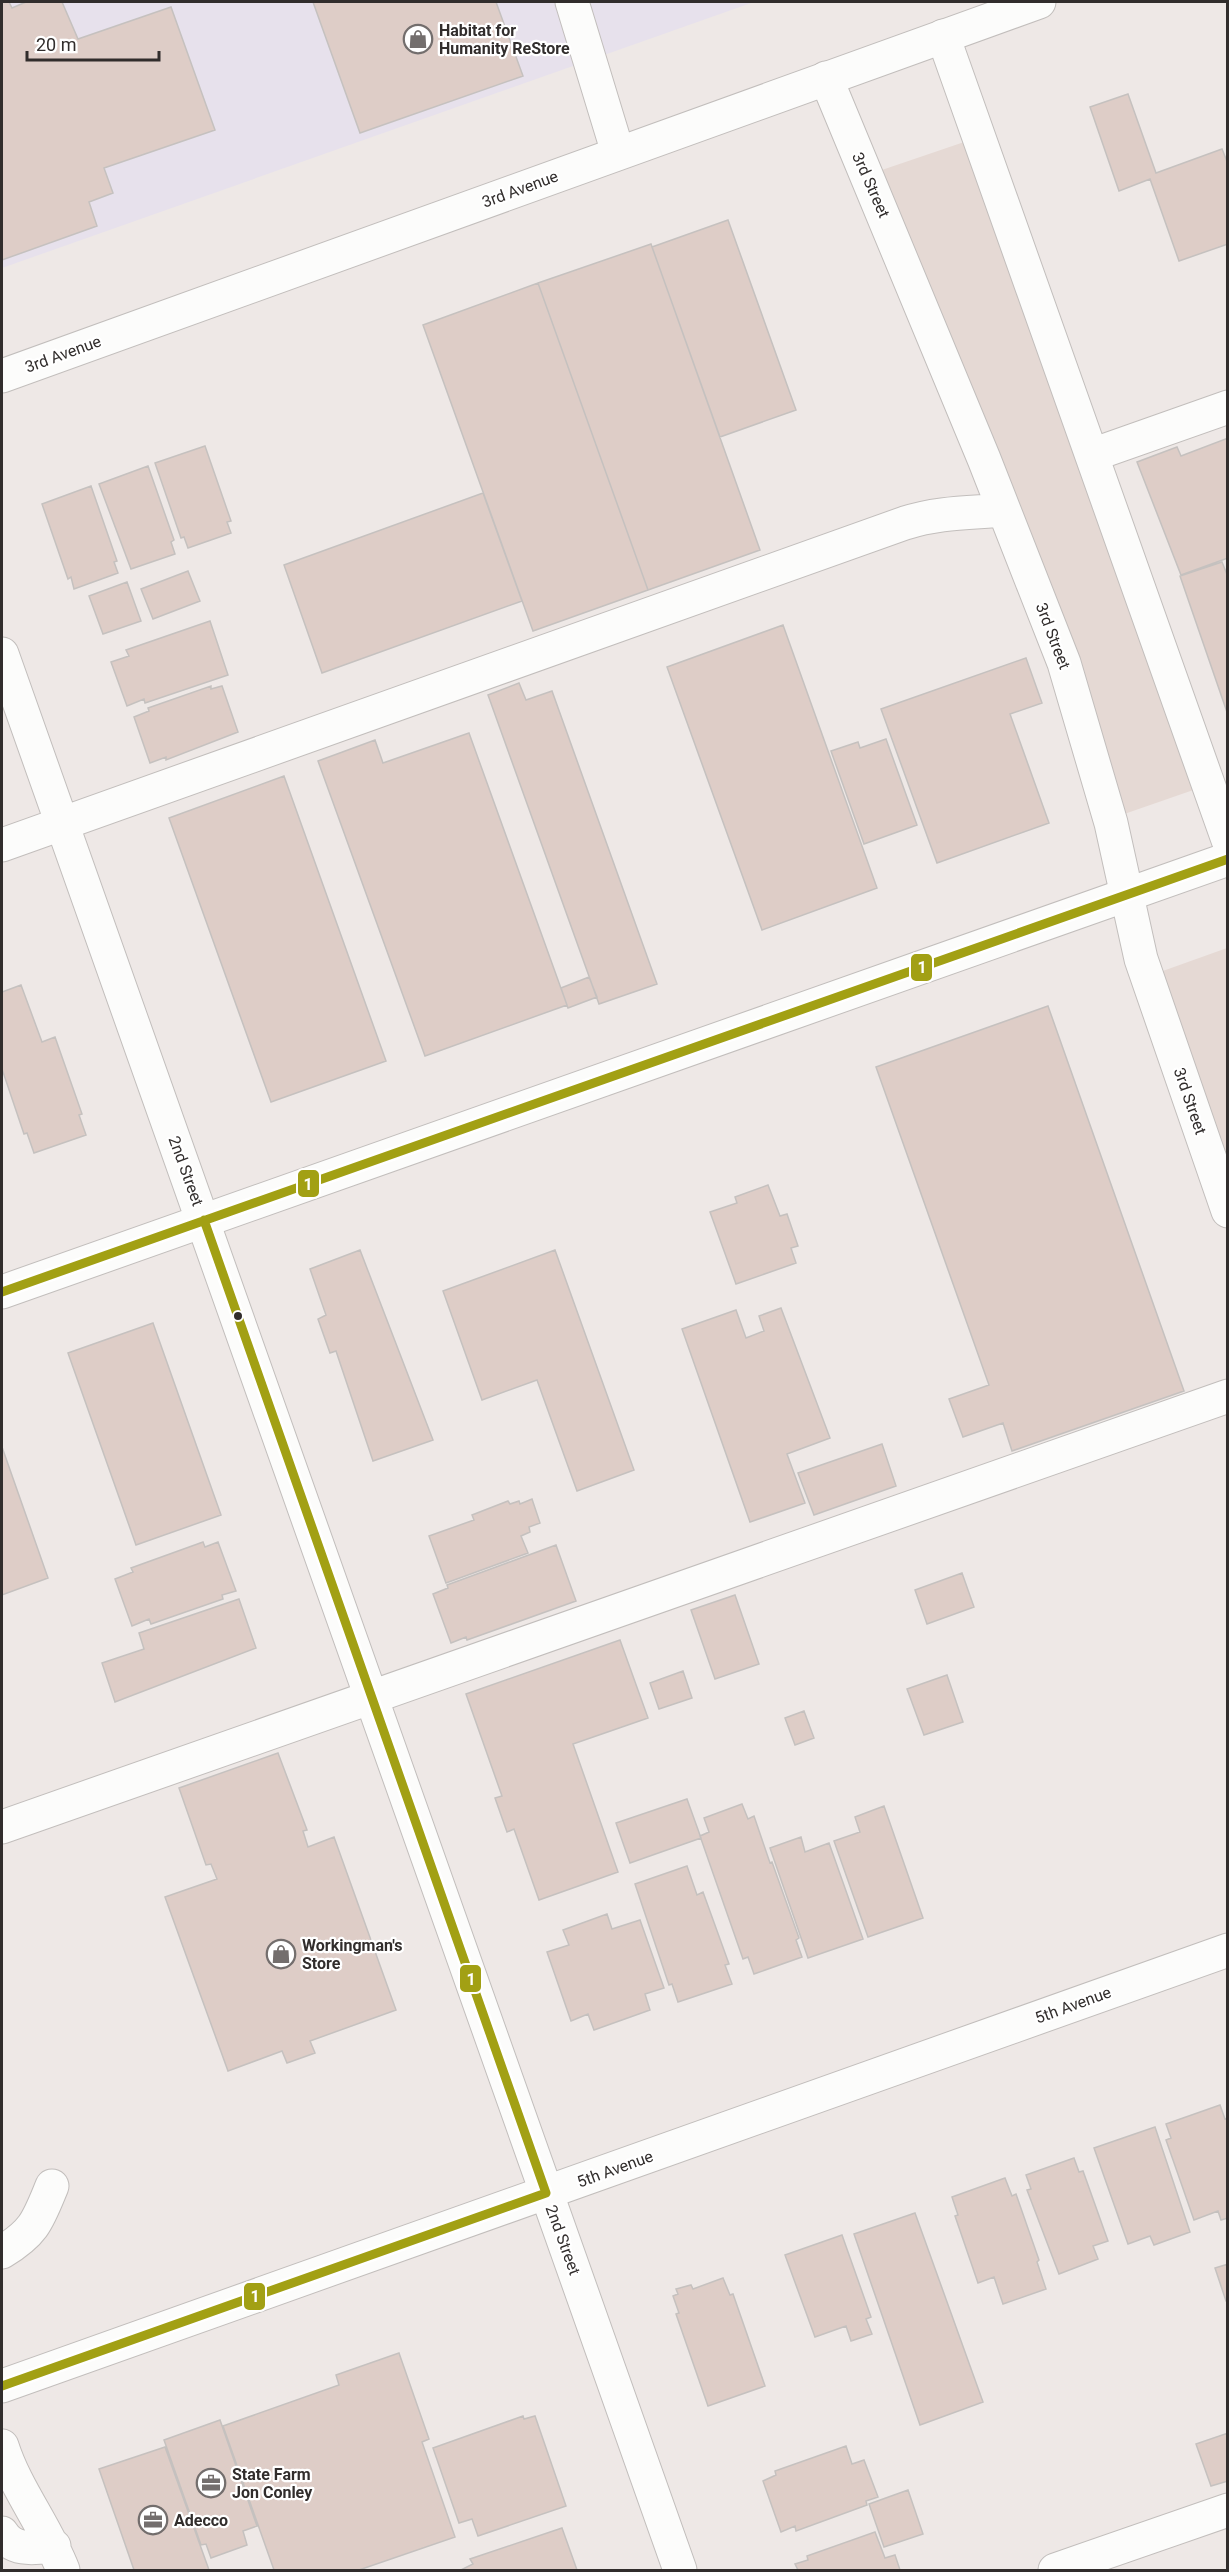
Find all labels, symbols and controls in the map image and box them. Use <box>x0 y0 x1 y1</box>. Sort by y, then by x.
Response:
place label: Habitat for Humanity ReStore <box>439 21 570 58</box>
shop icon: Habitat for Humanity ReStore <box>402 23 434 55</box>
scale bar <box>27 24 159 62</box>
text: 20 m <box>36 34 76 55</box>
street label: 3rd Street <box>848 149 894 221</box>
street label: 3rd Avenue <box>479 166 561 212</box>
street label: 3rd Avenue <box>22 331 104 377</box>
street label: 3rd Street <box>1032 600 1074 672</box>
line badge: 1 <box>910 953 933 982</box>
text: 1 <box>917 958 927 977</box>
street label: 3rd Street <box>1170 1065 1210 1137</box>
street label: 2nd Street <box>165 1133 207 1209</box>
line badge: 1 <box>297 1169 320 1198</box>
text: 1 <box>303 1175 313 1194</box>
unlabelled marker <box>232 1310 244 1322</box>
place label: Workingman's Store <box>302 1936 402 1973</box>
shop icon: Workingman's Store <box>265 1938 297 1970</box>
line badge: 1 <box>459 1964 482 1993</box>
text: 1 <box>466 1970 476 1989</box>
street label: 5th Avenue <box>1032 1983 1114 2027</box>
street label: 5th Avenue <box>574 2147 656 2191</box>
street label: 2nd Street <box>542 2202 584 2278</box>
line badge: 1 <box>243 2282 266 2311</box>
text: 1 <box>250 2287 260 2306</box>
place label: State Farm Jon Conley <box>232 2465 313 2502</box>
office icon: State Farm Jon Conley <box>195 2467 227 2499</box>
office icon: Adecco <box>137 2504 169 2536</box>
place label: Adecco <box>174 2511 228 2530</box>

